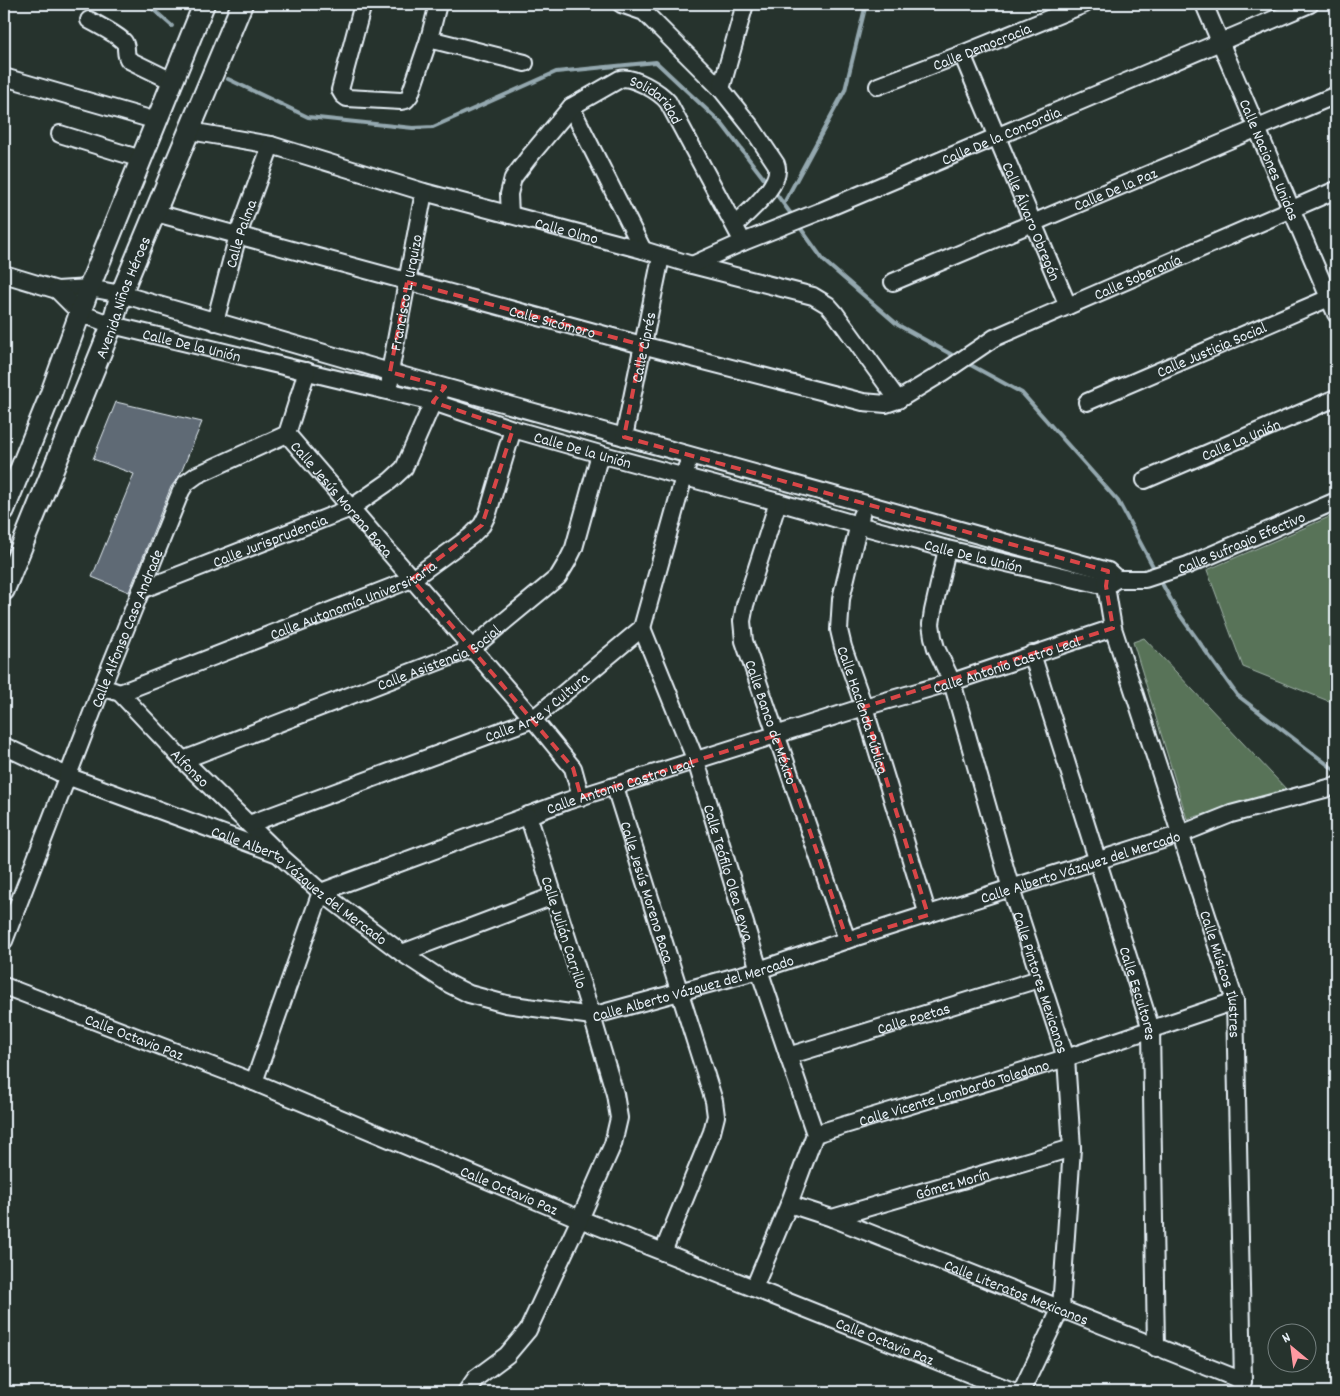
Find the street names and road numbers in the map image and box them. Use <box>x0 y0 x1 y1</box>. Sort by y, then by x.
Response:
street label: Calle Democracia <box>930 18 1035 78</box>
street label: Solidaridad <box>626 71 687 129</box>
street label: Calle Naciones Unidas <box>1232 96 1304 225</box>
street label: Calle De la Concordia <box>938 102 1065 173</box>
street label: Calle Álvaro Obregón <box>995 159 1065 285</box>
street label: Calle De la Paz <box>1071 163 1161 218</box>
street label: Calle Palma <box>221 196 264 271</box>
street label: Calle Olmo <box>532 213 600 252</box>
street label: Avenida Niños Héroes <box>91 233 158 363</box>
street label: Francisco L. Urquizo <box>385 233 430 353</box>
street label: Calle Soberanía <box>1091 249 1186 307</box>
street label: Calle Sicómoro <box>506 300 598 346</box>
street label: Calle Ciprés <box>627 310 663 385</box>
street label: Calle Justicia Social <box>1153 317 1271 385</box>
street label: Calle De la Unión <box>140 324 243 370</box>
street label: Calle La Unión <box>1198 414 1285 468</box>
street label: Calle De la Unión <box>531 427 634 476</box>
street label: Calle Jesús Moreno Baca <box>284 437 398 564</box>
street label: Calle Sufragio Efectivo <box>1175 507 1309 582</box>
street label: Calle Jurisprudencia <box>210 509 332 575</box>
street label: Calle De la Unión <box>921 534 1025 580</box>
street label: Calle Alfonso Caso Andrade <box>86 546 170 711</box>
street label: Calle Autonomía Universitaria <box>267 555 443 647</box>
street label: Calle Asistencia Social <box>374 620 507 698</box>
street label: Calle Antonio Castro Leal <box>931 631 1084 701</box>
street label: Calle Hacienda Pública <box>830 643 893 778</box>
street label: Calle Banco de México <box>737 657 802 788</box>
street label: Calle Arte y Cultura <box>482 667 596 750</box>
street label: Alfonso <box>164 745 213 794</box>
street label: Calle Antonio Castro Leal <box>544 752 697 822</box>
street label: Calle Teófilo Olea Leyva <box>696 802 759 945</box>
street label: Calle Jesús Moreno Baca <box>613 819 679 967</box>
street label: Calle Alberto Vázquez del Mercado <box>207 821 391 952</box>
street label: Calle Alberto Vázquez del Mercado <box>978 826 1184 911</box>
street label: Calle Julián Carrillo <box>534 874 592 992</box>
street label: Calle Músicos Ilustres <box>1192 908 1245 1038</box>
street label: Calle Pintores Mexicanos <box>1005 909 1073 1057</box>
street label: Calle Escultores <box>1112 944 1160 1041</box>
street label: Calle Alberto Vázquez del Mercado <box>590 950 797 1029</box>
street label: Calle Poetas <box>875 998 954 1042</box>
street label: Calle Octavio Paz <box>81 1009 187 1068</box>
street label: Calle Vicente Lombardo Toledano <box>857 1055 1052 1134</box>
street label: Calle Octavio Paz <box>456 1161 561 1222</box>
street label: Gómez Morín <box>913 1164 992 1207</box>
street label: Calle Literatos Mexicanos <box>940 1255 1092 1333</box>
street label: Calle Octavio Paz <box>832 1313 937 1373</box>

